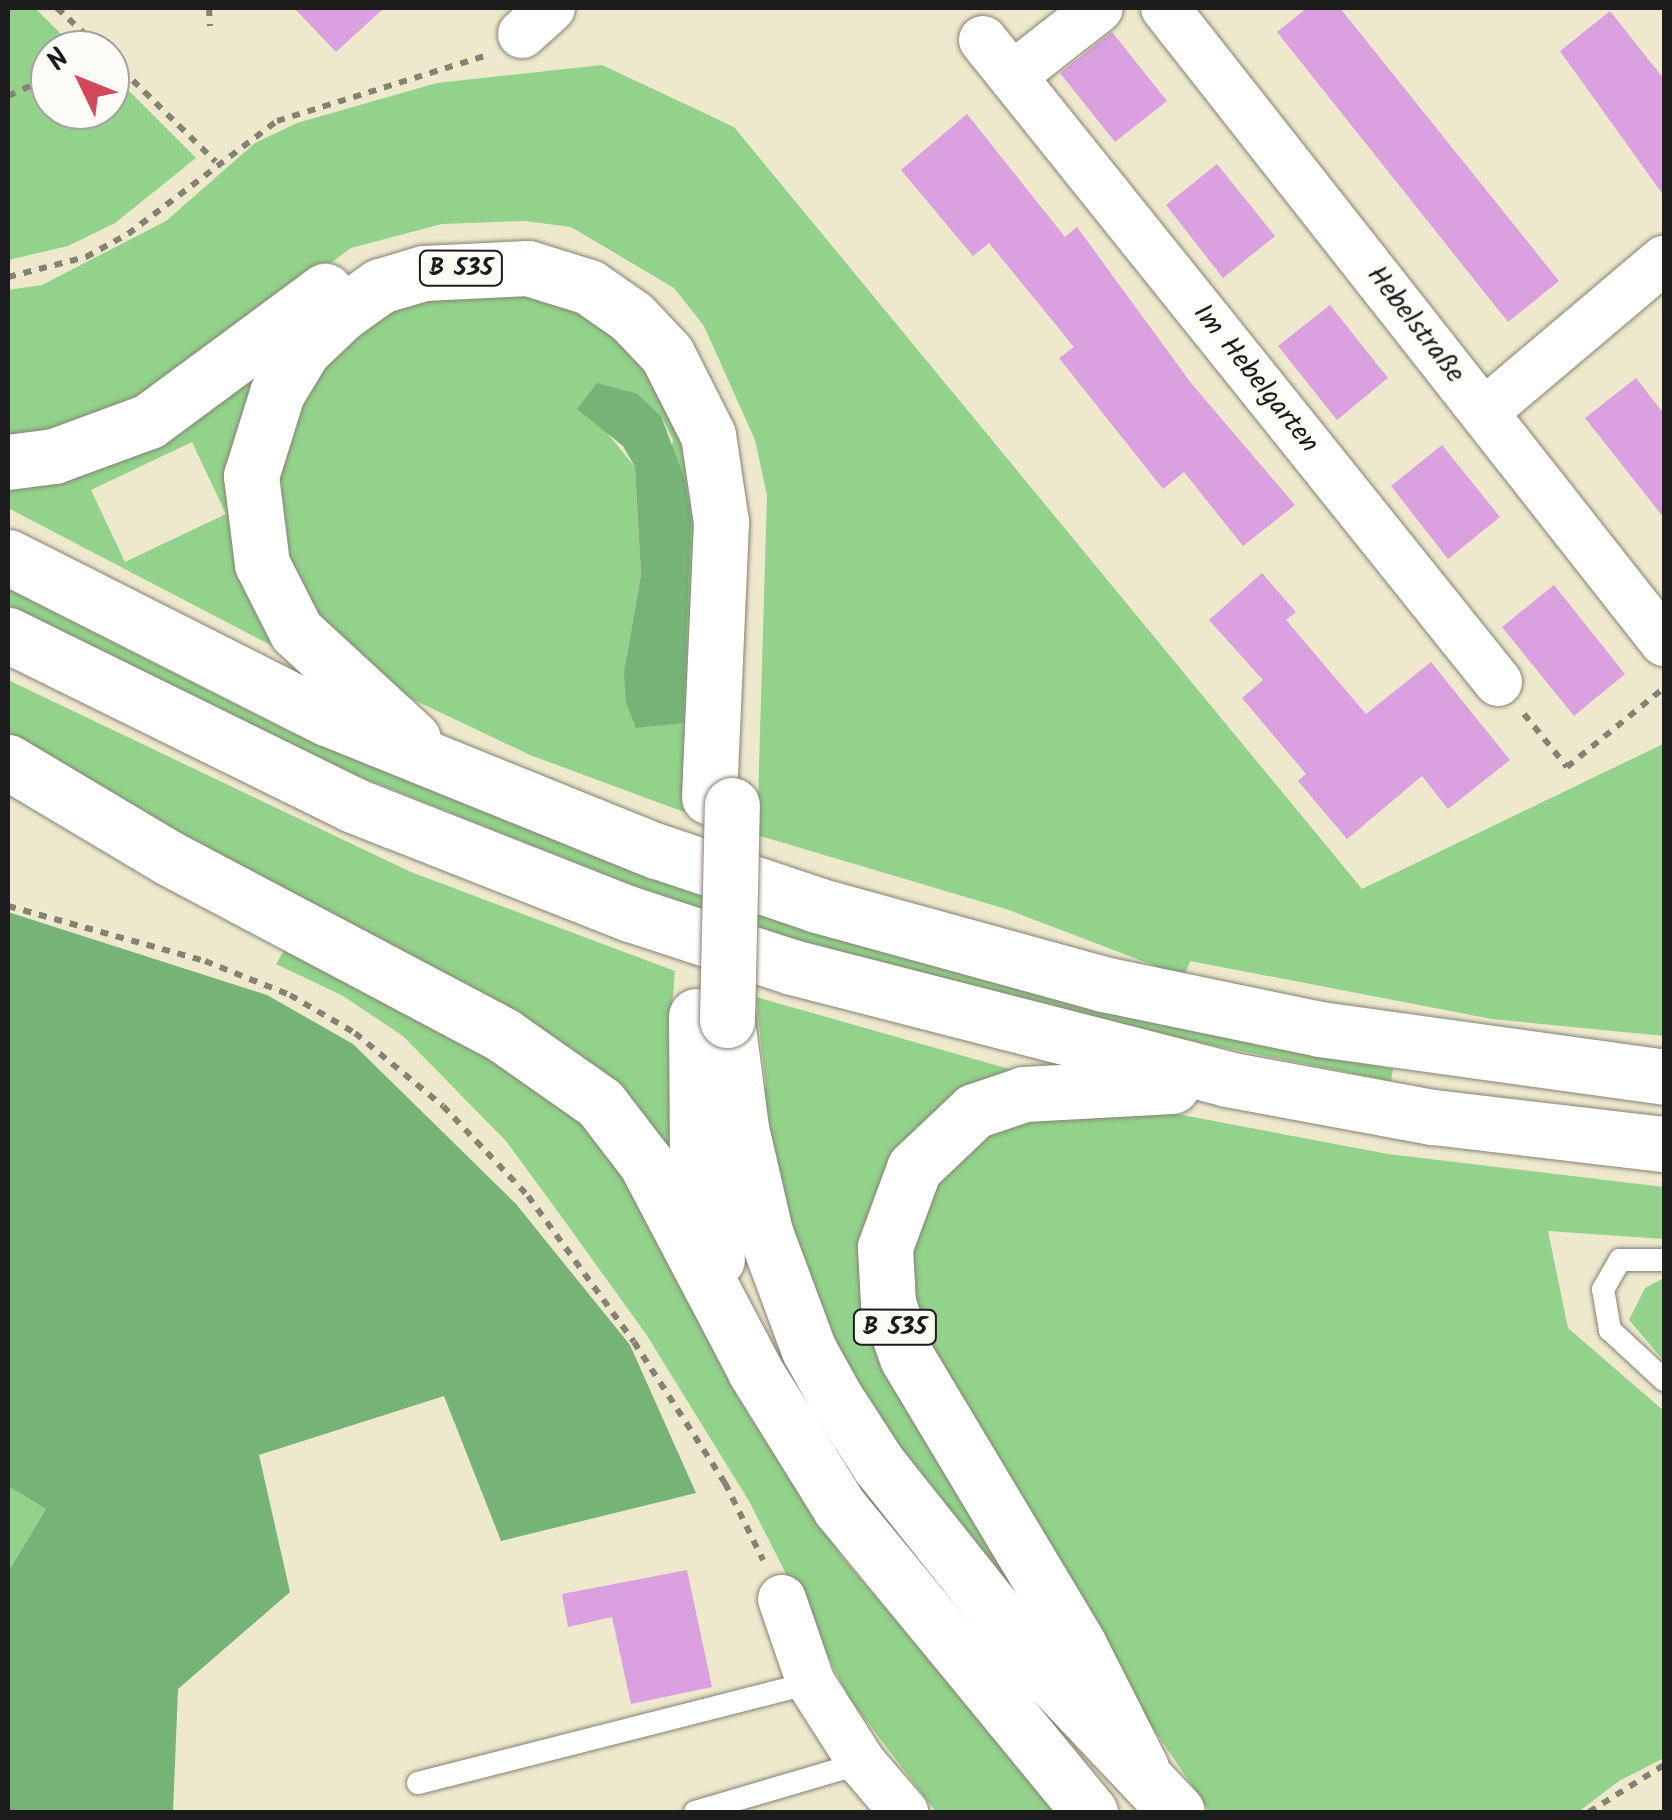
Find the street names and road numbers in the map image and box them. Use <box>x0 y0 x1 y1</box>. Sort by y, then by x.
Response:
road number: B 535 <box>418 248 504 288</box>
street label: Hebelstraße <box>1359 260 1471 390</box>
street label: Im Hebelgarten <box>1185 298 1325 460</box>
road number: B 535 <box>852 1307 938 1347</box>

